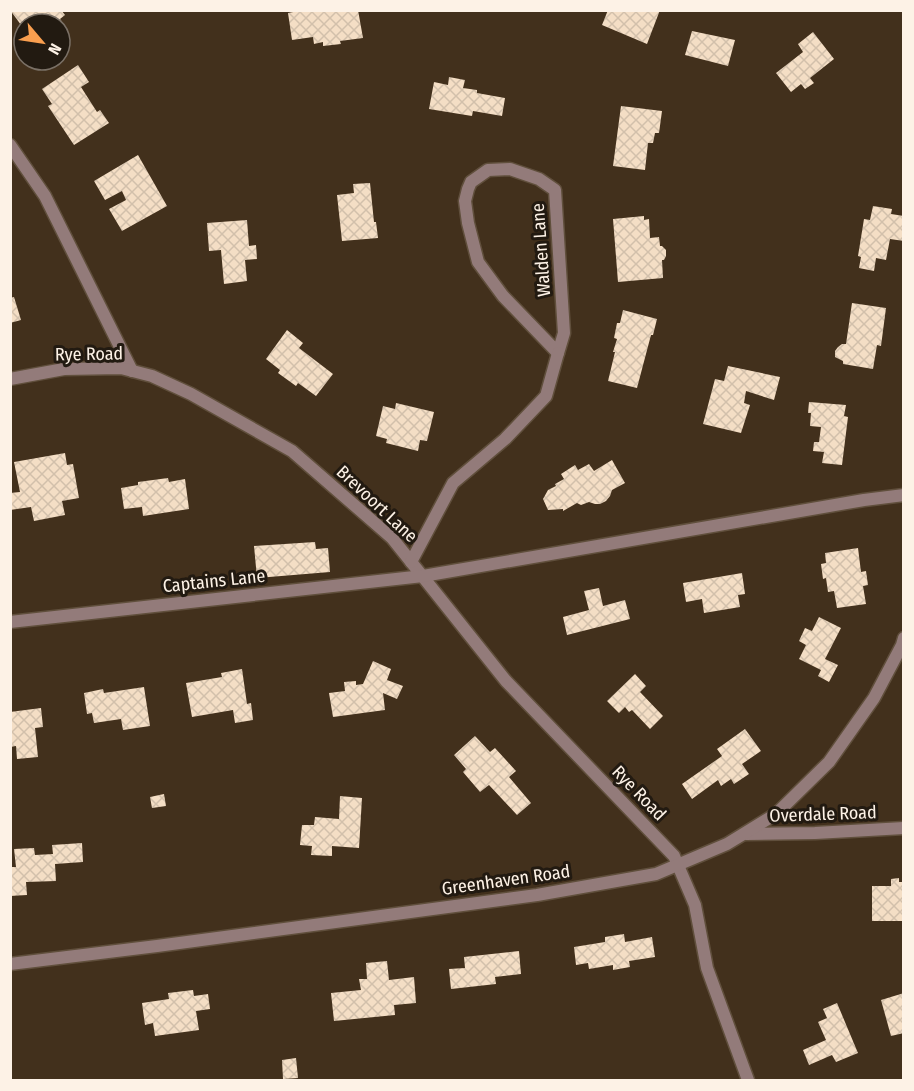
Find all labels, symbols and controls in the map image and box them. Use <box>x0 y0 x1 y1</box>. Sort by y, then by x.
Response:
north arrow <box>12 12 72 72</box>
text: N <box>44 40 65 58</box>
street label: Walden Lane <box>527 202 555 297</box>
street label: Rye Road <box>55 342 123 366</box>
street label: Brevoort Lane <box>332 461 422 547</box>
street label: Captains Lane <box>162 565 266 597</box>
street label: Rye Road <box>607 761 671 825</box>
street label: Overdale Road <box>769 801 877 827</box>
street label: Greenhaven Road <box>440 860 572 900</box>

